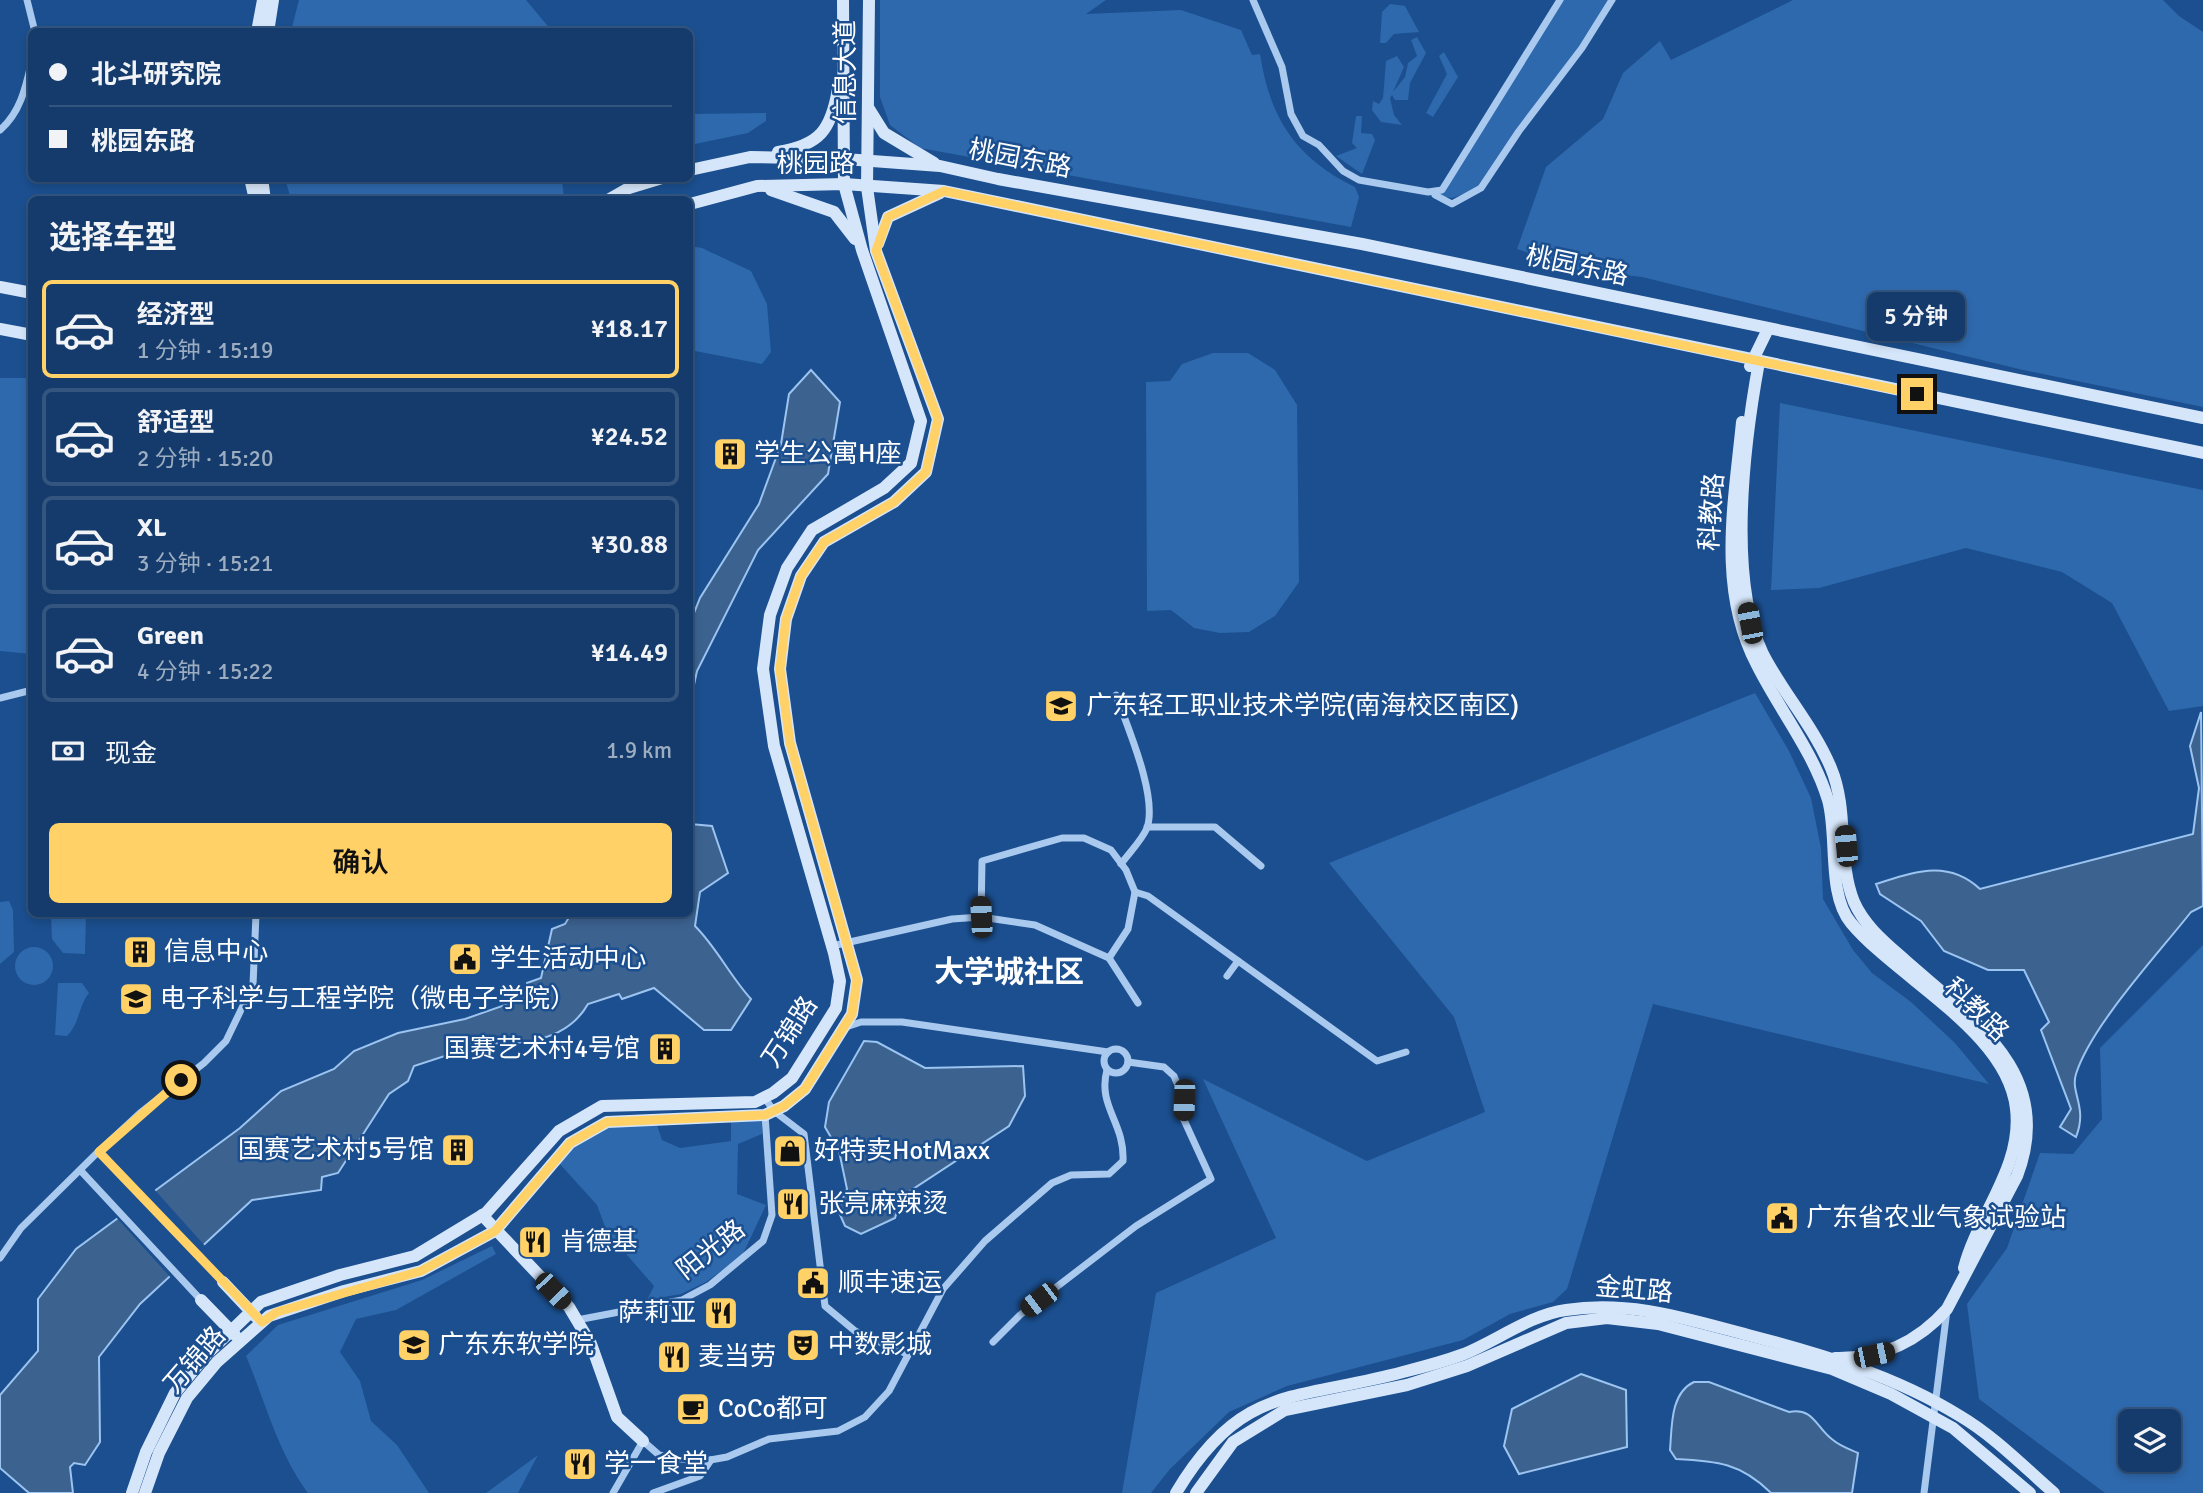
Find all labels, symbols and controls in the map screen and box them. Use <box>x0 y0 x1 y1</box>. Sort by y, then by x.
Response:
street label: 信息大道 <box>830 20 862 124</box>
text: 北斗研究院 <box>91 59 221 91</box>
text: 桃园东路 <box>91 126 195 158</box>
street label: 桃园东路 <box>966 133 1074 185</box>
street label: 桃园路 <box>777 148 855 180</box>
text: 选择车型 <box>49 218 177 257</box>
street label: 桃园东路 <box>1523 240 1631 292</box>
callout: 5 分钟 <box>1868 292 1966 342</box>
icon: car <box>53 298 116 361</box>
text: 经济型 <box>137 299 215 331</box>
text: 5 分钟 <box>1884 302 1948 331</box>
text: ¥18.17 <box>591 313 668 345</box>
text: 1 分钟 · 15:19 <box>137 336 273 365</box>
route end <box>1901 378 1933 410</box>
icon: car <box>53 406 116 469</box>
text: 舒适型 <box>137 407 215 439</box>
text: ¥24.52 <box>591 421 668 453</box>
building icon: 学生公寓H座 <box>711 435 749 473</box>
place label: 学生公寓H座 <box>754 438 902 470</box>
text: 2 分钟 · 15:20 <box>137 444 273 473</box>
street label: 科教路 <box>1693 472 1731 552</box>
text: XL <box>137 512 167 544</box>
icon: car <box>53 514 116 577</box>
text: ¥30.88 <box>591 529 668 561</box>
text: 3 分钟 · 15:21 <box>137 549 273 578</box>
car <box>1736 600 1765 646</box>
text: Green <box>137 620 204 652</box>
icon: car <box>53 622 116 685</box>
text: ¥14.49 <box>591 637 668 669</box>
text: 4 分钟 · 15:22 <box>137 657 273 686</box>
school or university icon: 广东轻工职业技术学院(南海校区南区) <box>1042 687 1080 725</box>
place label: 广东轻工职业技术学院(南海校区南区) <box>1086 690 1519 722</box>
icon: cash <box>49 732 87 770</box>
text: 1.9 km <box>606 736 672 765</box>
text: 现金 <box>105 738 157 770</box>
button: 确认 <box>49 823 672 903</box>
car <box>1834 824 1859 868</box>
car <box>970 895 993 939</box>
building icon: 信息中心 <box>121 933 159 971</box>
place label: 信息中心 <box>164 936 268 968</box>
public building icon: 学生活动中心 <box>446 940 484 978</box>
place label: 学生活动中心 <box>490 943 646 975</box>
district label: 大学城社区 <box>934 954 1084 991</box>
street label: 科教路 <box>1937 971 2015 1049</box>
school or university icon: 电子科学与工程学院（微电子学院） <box>117 980 155 1018</box>
place label: 电子科学与工程学院（微电子学院） <box>160 983 576 1015</box>
street label: 万锦路 <box>755 991 825 1073</box>
building icon: 国赛艺术村4号馆 <box>646 1030 684 1068</box>
place label: 国赛艺术村4号馆 <box>444 1033 640 1065</box>
route start <box>165 1064 197 1096</box>
car <box>1173 1079 1196 1121</box>
building icon: 国赛艺术村5号馆 <box>439 1131 477 1169</box>
shop icon: 好特卖HotMaxx <box>771 1132 809 1170</box>
place label: 国赛艺术村5号馆 <box>238 1134 434 1166</box>
place label: 好特卖HotMaxx <box>814 1135 990 1167</box>
restaurant icon: 张亮麻辣烫 <box>774 1185 812 1223</box>
place label: 张亮麻辣烫 <box>818 1188 948 1220</box>
public building icon: 广东省农业气象试验站 <box>1763 1199 1801 1237</box>
place label: 广东省农业气象试验站 <box>1806 1202 2066 1234</box>
street label: 阳光路 <box>670 1213 752 1287</box>
restaurant icon: 肯德基 <box>516 1223 554 1261</box>
place label: 肯德基 <box>560 1226 638 1258</box>
public building icon: 顺丰速运 <box>794 1264 832 1302</box>
place label: 顺丰速运 <box>838 1267 942 1299</box>
car <box>531 1269 576 1313</box>
street label: 金虹路 <box>1594 1271 1674 1309</box>
car <box>1016 1279 1063 1321</box>
restaurant icon: 萨莉亚 <box>702 1294 740 1332</box>
place label: 萨莉亚 <box>618 1297 696 1329</box>
street label: 万锦路 <box>157 1320 233 1400</box>
school or university icon: 广东东软学院 <box>395 1326 433 1364</box>
theatre icon: 中数影城 <box>784 1326 822 1364</box>
place label: 广东东软学院 <box>438 1329 594 1361</box>
place label: 中数影城 <box>828 1329 932 1361</box>
restaurant icon: 麦当劳 <box>655 1338 693 1376</box>
car <box>1852 1340 1897 1370</box>
place label: 麦当劳 <box>698 1341 776 1373</box>
cafe icon: CoCo都可 <box>674 1390 712 1428</box>
place label: CoCo都可 <box>718 1393 828 1425</box>
map controls <box>2118 1409 2181 1472</box>
button: layers <box>2118 1409 2181 1472</box>
restaurant icon: 学一食堂 <box>561 1445 599 1483</box>
place label: 学一食堂 <box>604 1448 708 1480</box>

